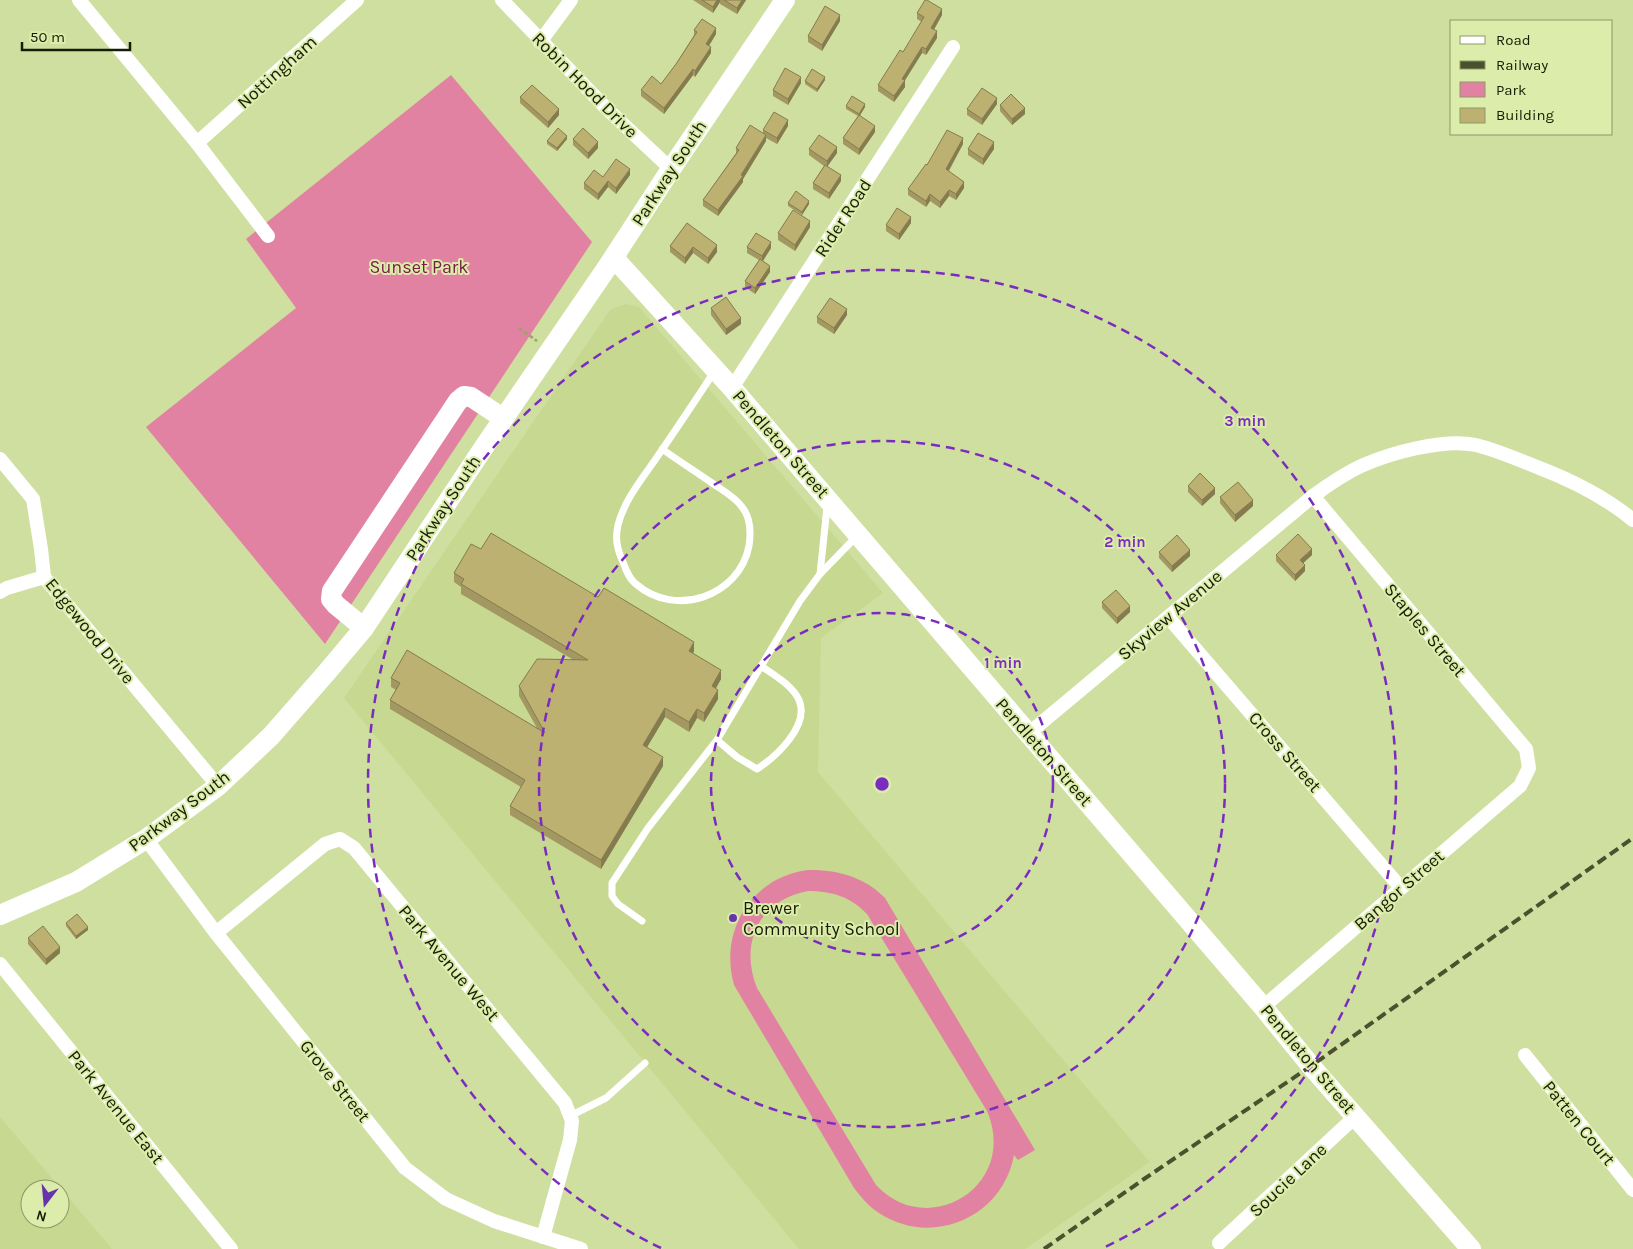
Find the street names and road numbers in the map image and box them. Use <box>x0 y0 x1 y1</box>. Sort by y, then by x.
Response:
street label: Robin Hood Drive <box>527 27 643 143</box>
street label: Nottingham <box>233 30 321 114</box>
street label: Parkway South <box>627 116 711 230</box>
street label: Rider Road <box>810 175 876 261</box>
street label: Pendleton Street <box>728 385 834 503</box>
street label: Parkway South <box>401 451 485 565</box>
street label: Skyview Avenue <box>1113 565 1227 665</box>
street label: Edgewood Drive <box>41 574 139 688</box>
street label: Staples Street <box>1379 579 1471 681</box>
street label: Pendleton Street <box>991 693 1097 811</box>
street label: Cross Street <box>1244 707 1326 797</box>
street label: Parkway South <box>124 766 234 856</box>
street label: Bangor Street <box>1349 845 1449 935</box>
street label: Park Avenue West <box>394 900 504 1026</box>
street label: Pendleton Street <box>1256 1000 1360 1118</box>
street label: Grove Street <box>295 1035 375 1127</box>
street label: Park Avenue East <box>63 1045 169 1169</box>
street label: Patten Court <box>1538 1076 1620 1170</box>
street label: Soucie Lane <box>1245 1138 1331 1222</box>

